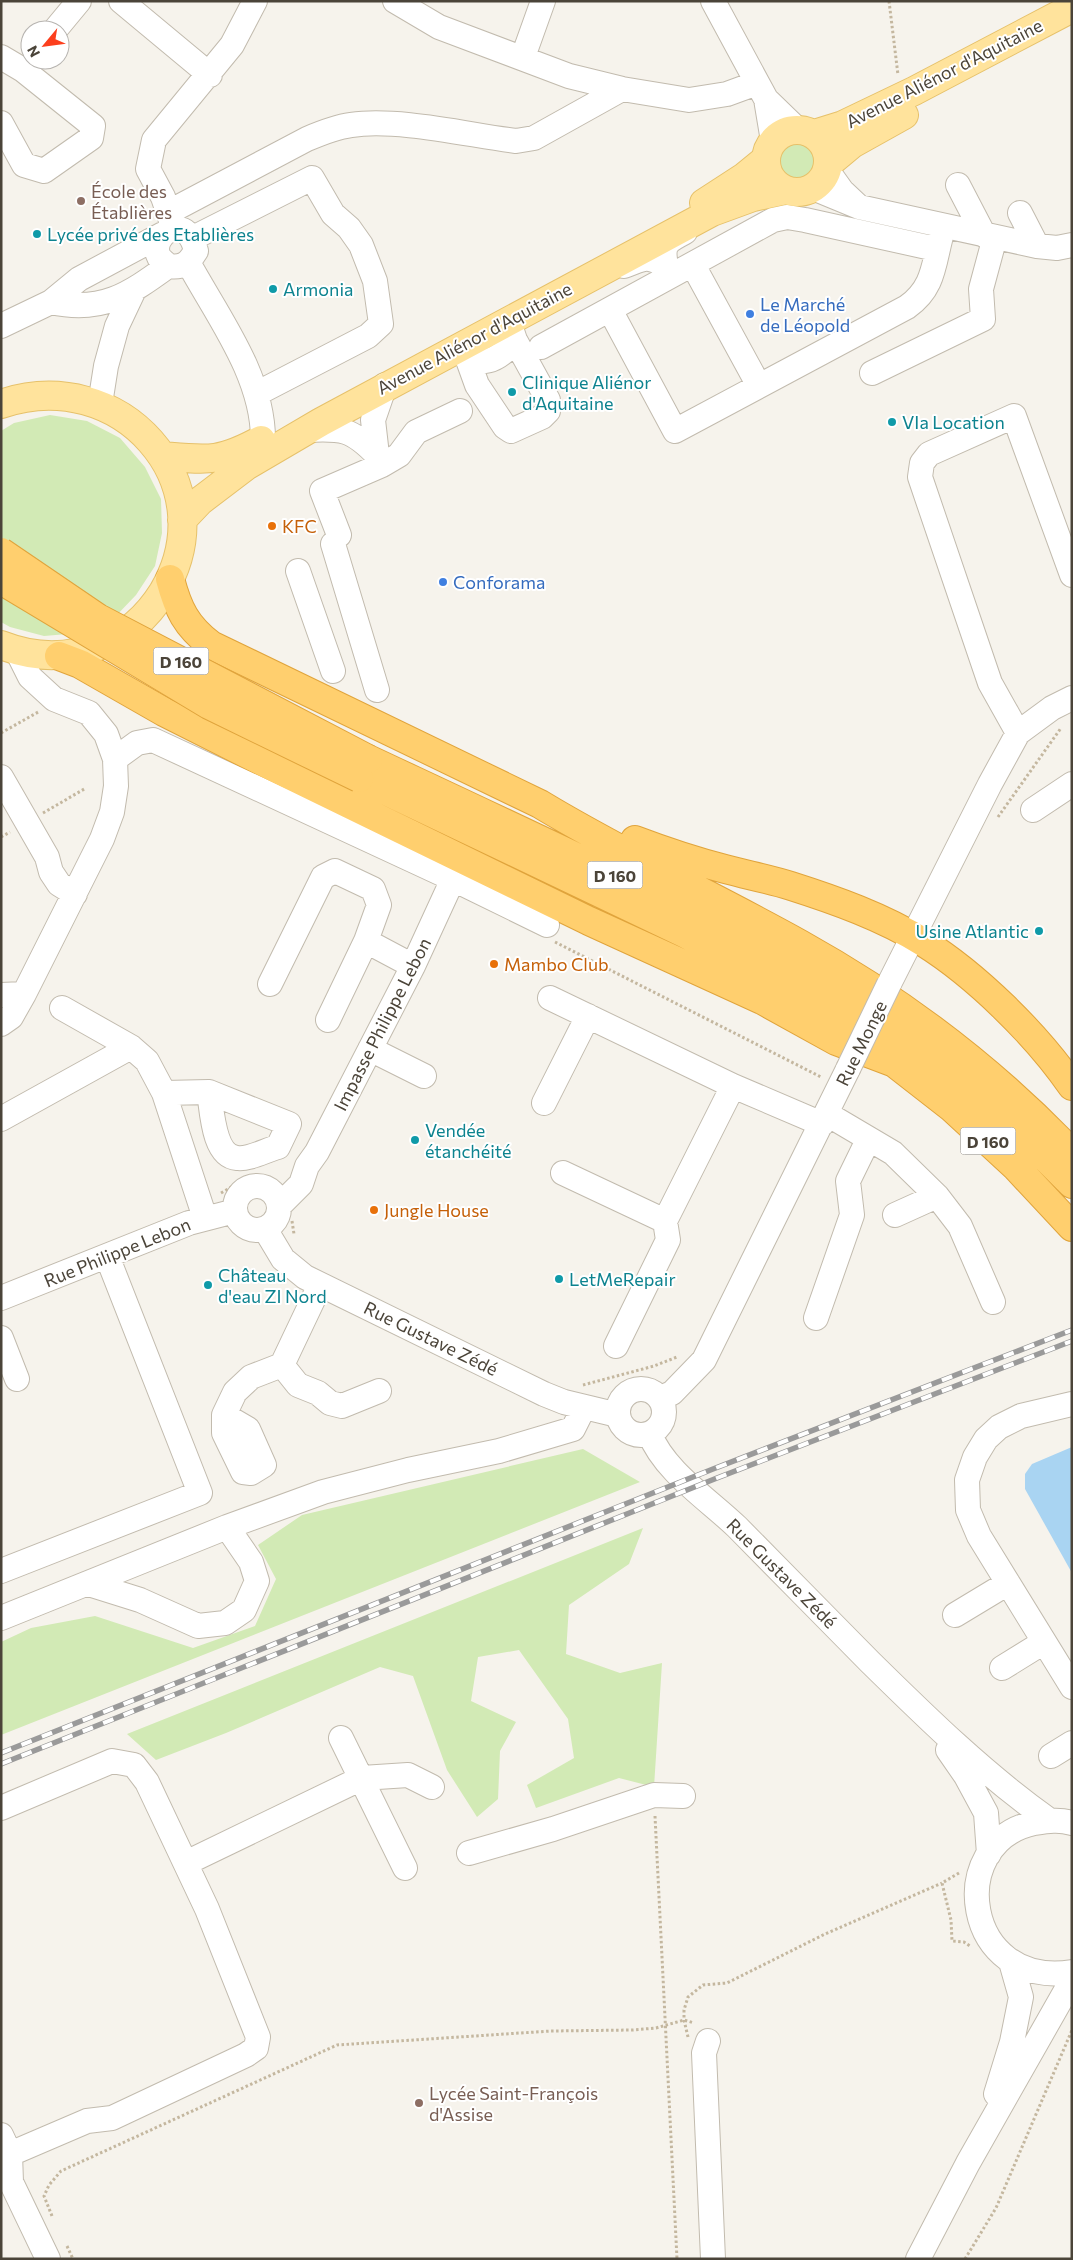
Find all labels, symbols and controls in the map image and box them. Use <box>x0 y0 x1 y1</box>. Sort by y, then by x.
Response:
street label: Avenue Aliénor d'Aquitaine <box>842 14 1046 132</box>
north arrow <box>20 20 70 70</box>
text: N <box>23 43 43 60</box>
place label: École des Établières <box>91 180 172 223</box>
marker: École des Établières <box>75 195 87 207</box>
place label: Lycée privé des Etablières <box>47 223 254 245</box>
marker: Lycée privé des Etablières <box>31 228 43 240</box>
street label: Avenue Aliénor d'Aquitaine <box>373 277 575 399</box>
place label: Armonia <box>283 278 353 300</box>
marker: Armonia <box>267 283 279 295</box>
place label: Le Marché de Léopold <box>760 293 850 336</box>
marker: Le Marché de Léopold <box>744 308 756 320</box>
place label: Clinique Aliénor d'Aquitaine <box>522 371 651 414</box>
marker: Clinique Aliénor d'Aquitaine <box>506 386 518 398</box>
place label: VIa Location <box>902 411 1005 433</box>
marker: VIa Location <box>886 416 898 428</box>
place label: KFC <box>282 515 317 537</box>
marker: KFC <box>266 520 278 532</box>
place label: Conforama <box>453 571 545 593</box>
marker: Conforama <box>437 576 449 588</box>
road number: D 160 <box>154 648 208 674</box>
road number: D 160 <box>588 862 642 888</box>
place label: Usine Atlantic <box>915 920 1029 942</box>
marker: Usine Atlantic <box>1033 925 1045 937</box>
street label: Impasse Philippe Lebon <box>329 934 435 1114</box>
place label: Mambo Club <box>504 953 609 975</box>
marker: Mambo Club <box>488 958 500 970</box>
street label: Rue Monge <box>831 997 891 1089</box>
place label: Vendée étanchéité <box>425 1119 512 1162</box>
road number: D 160 <box>960 1128 1016 1154</box>
marker: Vendée étanchéité <box>409 1134 421 1146</box>
place label: Jungle House <box>384 1199 489 1221</box>
marker: Jungle House <box>368 1204 380 1216</box>
street label: Rue Philippe Lebon <box>40 1213 194 1291</box>
place label: Château d'eau ZI Nord <box>218 1264 327 1307</box>
place label: LetMeRepair <box>569 1268 676 1290</box>
marker: LetMeRepair <box>553 1273 565 1285</box>
marker: Château d'eau ZI Nord <box>202 1279 214 1291</box>
street label: Rue Gustave Zédé <box>360 1296 502 1380</box>
street label: Rue Gustave Zédé <box>723 1514 841 1632</box>
place label: Lycée Saint-François d'Assise <box>429 2082 598 2125</box>
marker: Lycée Saint-François d'Assise <box>413 2097 425 2109</box>

